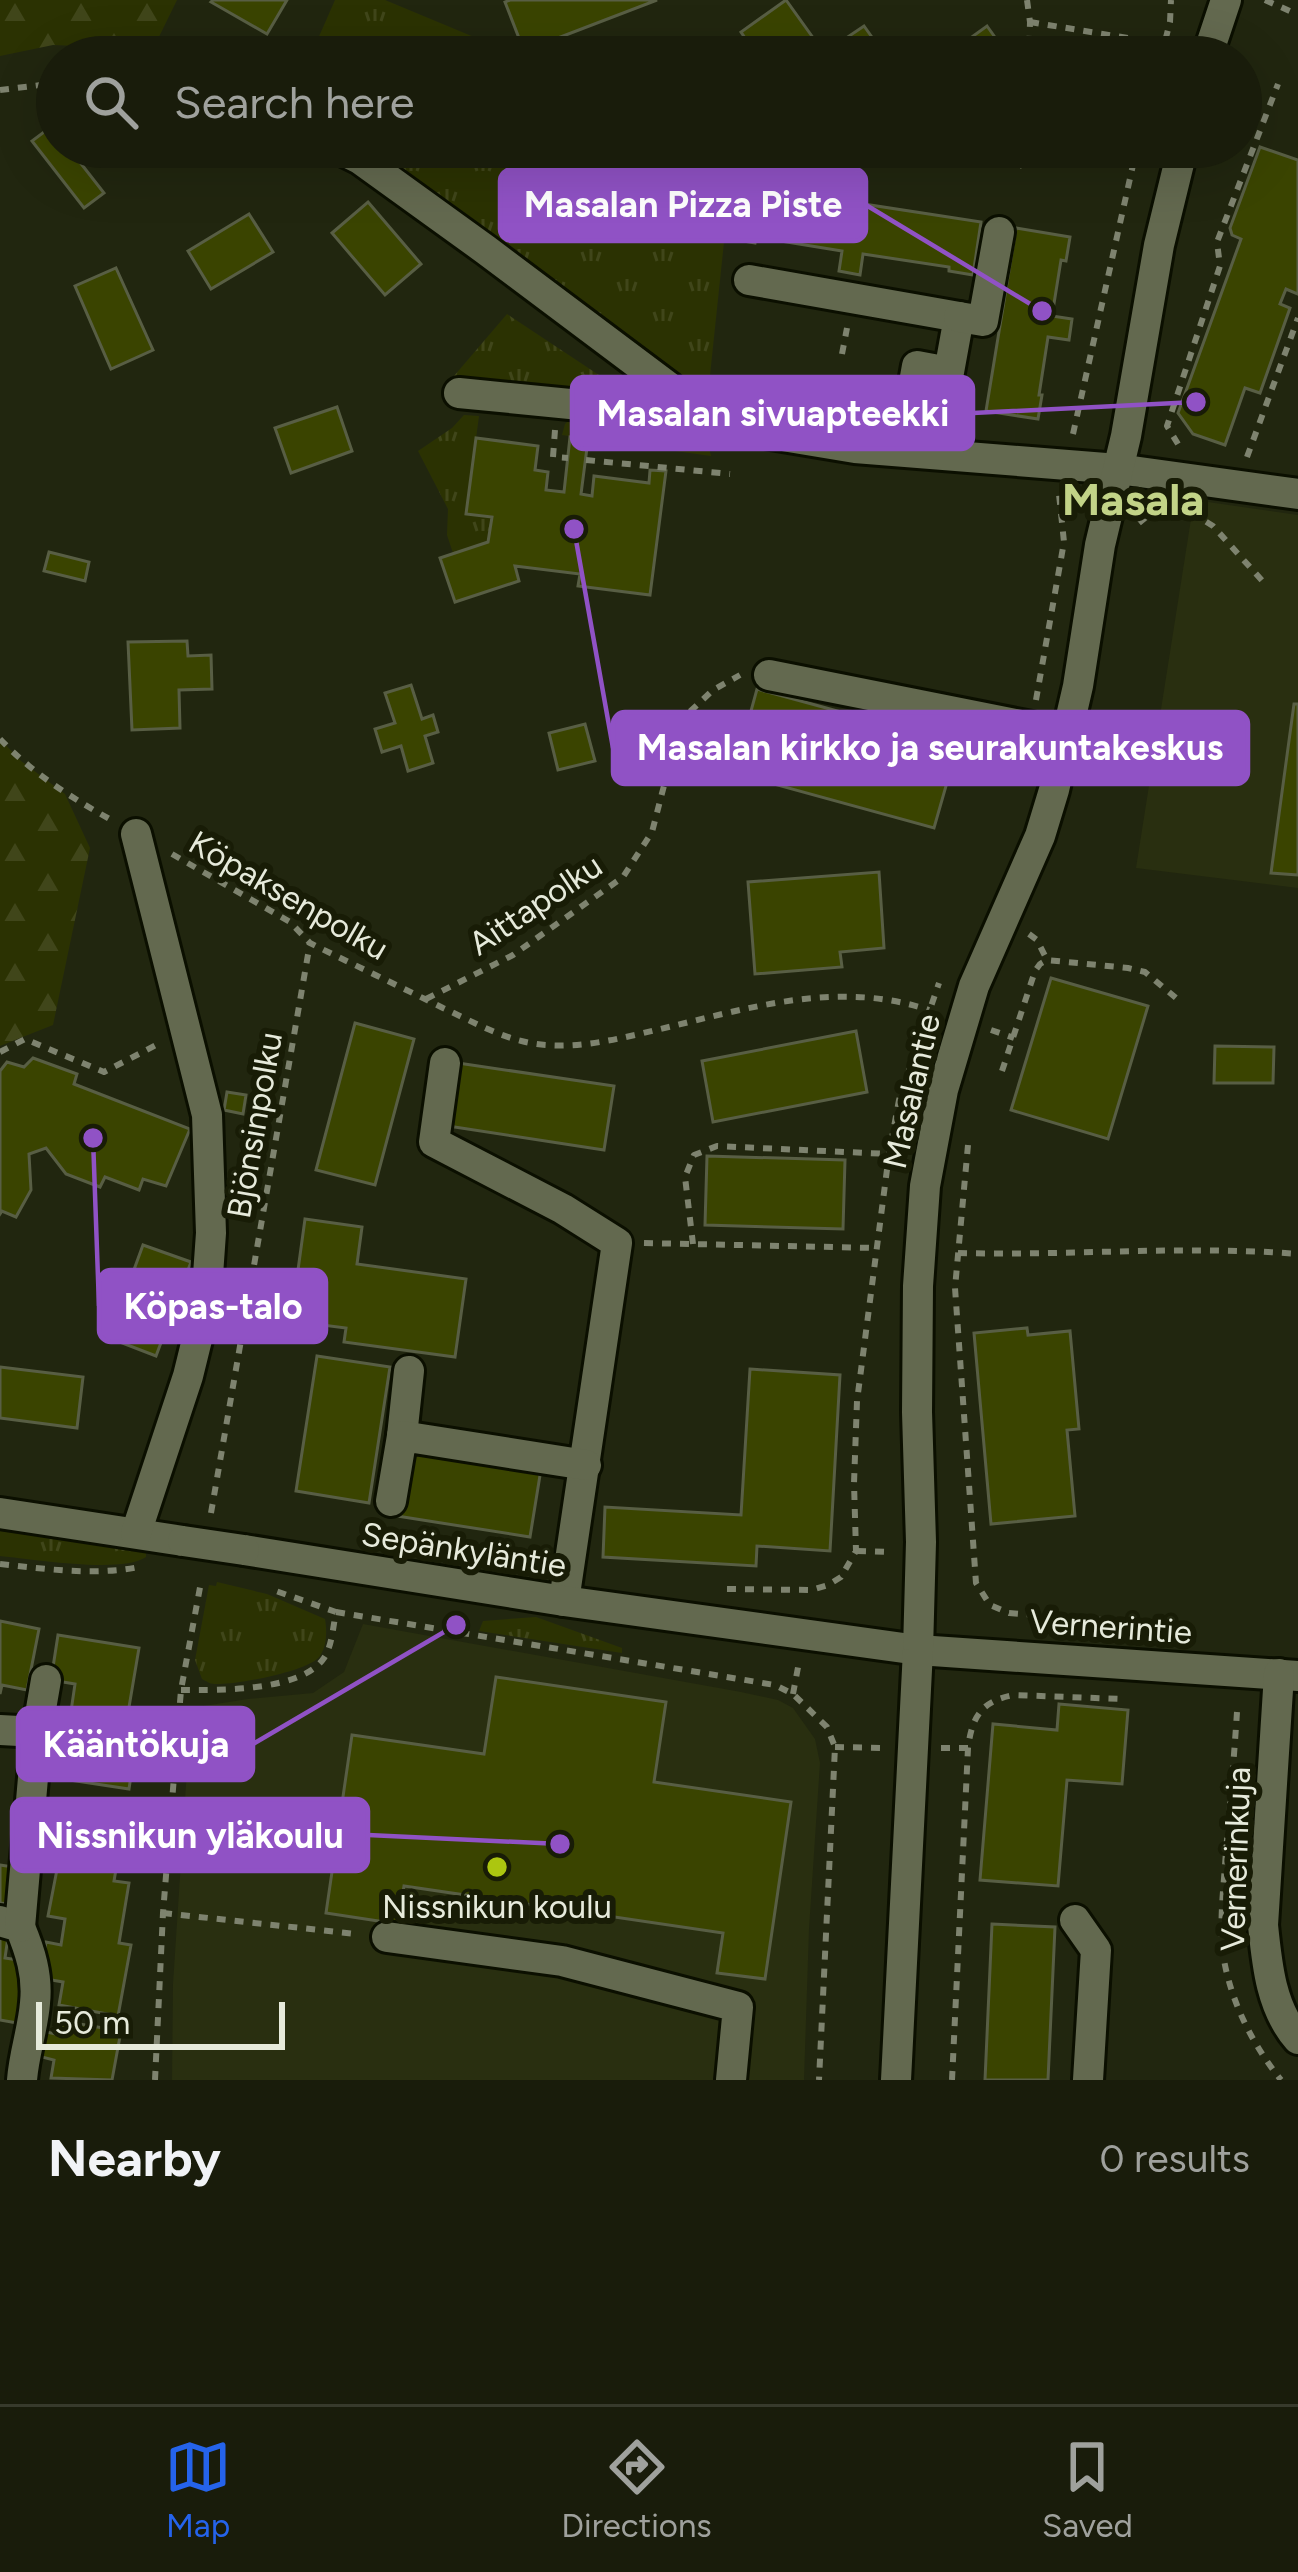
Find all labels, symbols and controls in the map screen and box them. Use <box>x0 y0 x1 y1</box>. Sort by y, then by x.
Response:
search box <box>36 36 1262 168</box>
icon: search <box>78 69 144 135</box>
text: Search here <box>174 75 414 129</box>
callout: Masalan Pizza Piste <box>500 169 866 241</box>
text: Masalan Pizza Piste <box>524 183 842 226</box>
callout: Masalan sivuapteekki <box>572 377 973 449</box>
text: Masalan sivuapteekki <box>597 392 949 435</box>
district label: Masala <box>1062 472 1204 526</box>
callout: Masalan kirkko ja seurakuntakeskus <box>613 712 1248 784</box>
text: Masalan kirkko ja seurakuntakeskus <box>637 726 1223 769</box>
street label: Köpaksenpolku <box>182 823 395 968</box>
street label: Aittapolku <box>461 846 609 963</box>
street label: Masalantie <box>875 1010 948 1172</box>
street label: Bjönsinpolku <box>219 1029 290 1221</box>
callout: Köpas-talo <box>99 1270 326 1342</box>
text: Köpas-talo <box>123 1285 303 1328</box>
street label: Sepänkyläntie <box>359 1514 569 1585</box>
street label: Vernerintie <box>1029 1601 1193 1652</box>
callout: Kääntökuja <box>18 1708 253 1780</box>
text: Kääntökuja <box>43 1723 229 1766</box>
street label: Vernerinkuja <box>1213 1766 1258 1952</box>
callout: Nissnikun yläkoulu <box>12 1799 368 1871</box>
text: Nissnikun yläkoulu <box>36 1814 344 1857</box>
marker: Nissnikun koulu <box>484 1854 510 1880</box>
place label: Nissnikun koulu <box>382 1887 612 1926</box>
scale bar <box>36 1996 285 2049</box>
text: 50 m <box>54 2003 130 2042</box>
text: Nearby <box>48 2128 221 2189</box>
text: 0 results <box>1099 2135 1250 2182</box>
tab: Map <box>165 2434 231 2545</box>
tab: Directions <box>561 2434 712 2545</box>
tab: Saved <box>1042 2434 1133 2545</box>

